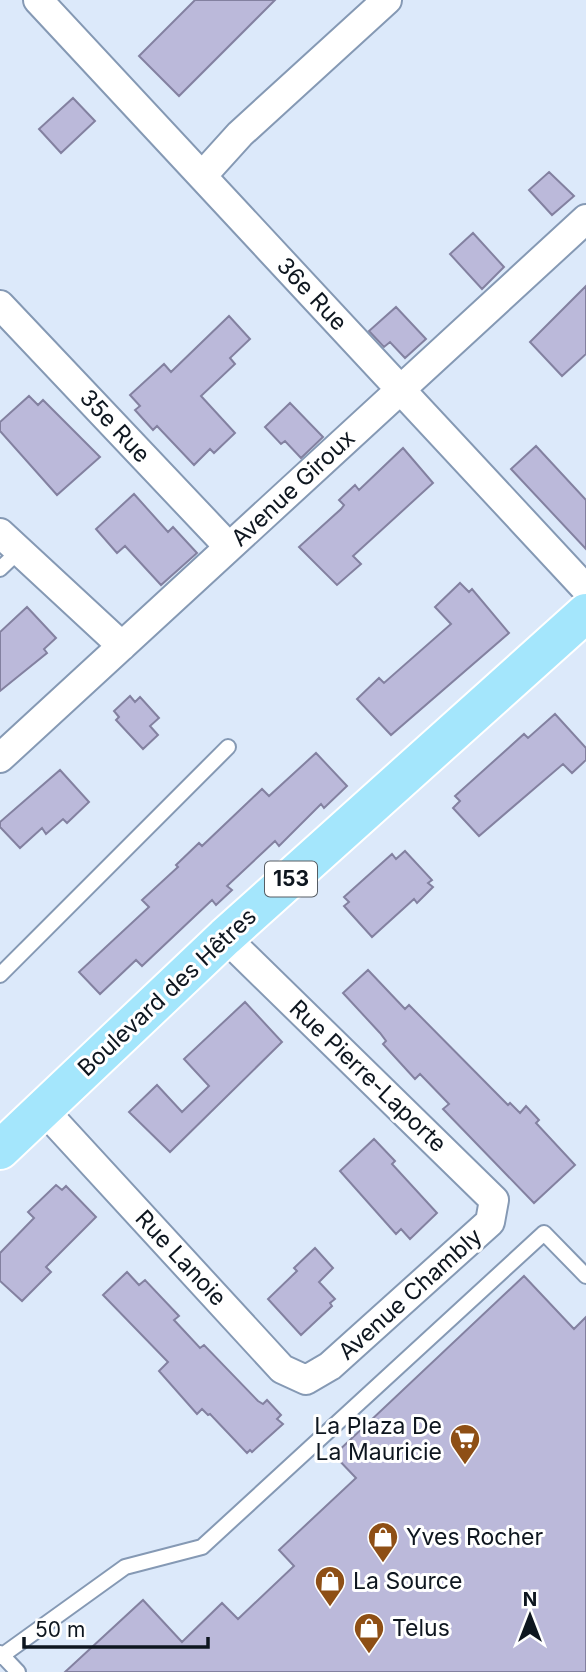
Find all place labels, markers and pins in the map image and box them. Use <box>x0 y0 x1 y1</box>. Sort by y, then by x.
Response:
place label: La Plaza De La Mauricie <box>314 1412 442 1466</box>
supermarket icon: La Plaza De La Mauricie <box>448 1422 482 1466</box>
shop icon: Yves Rocher <box>366 1520 400 1564</box>
place label: Yves Rocher <box>406 1523 544 1551</box>
shop icon: La Source <box>313 1564 347 1608</box>
place label: La Source <box>353 1567 462 1595</box>
shop icon: Telus <box>352 1611 386 1655</box>
place label: Telus <box>392 1614 450 1642</box>

